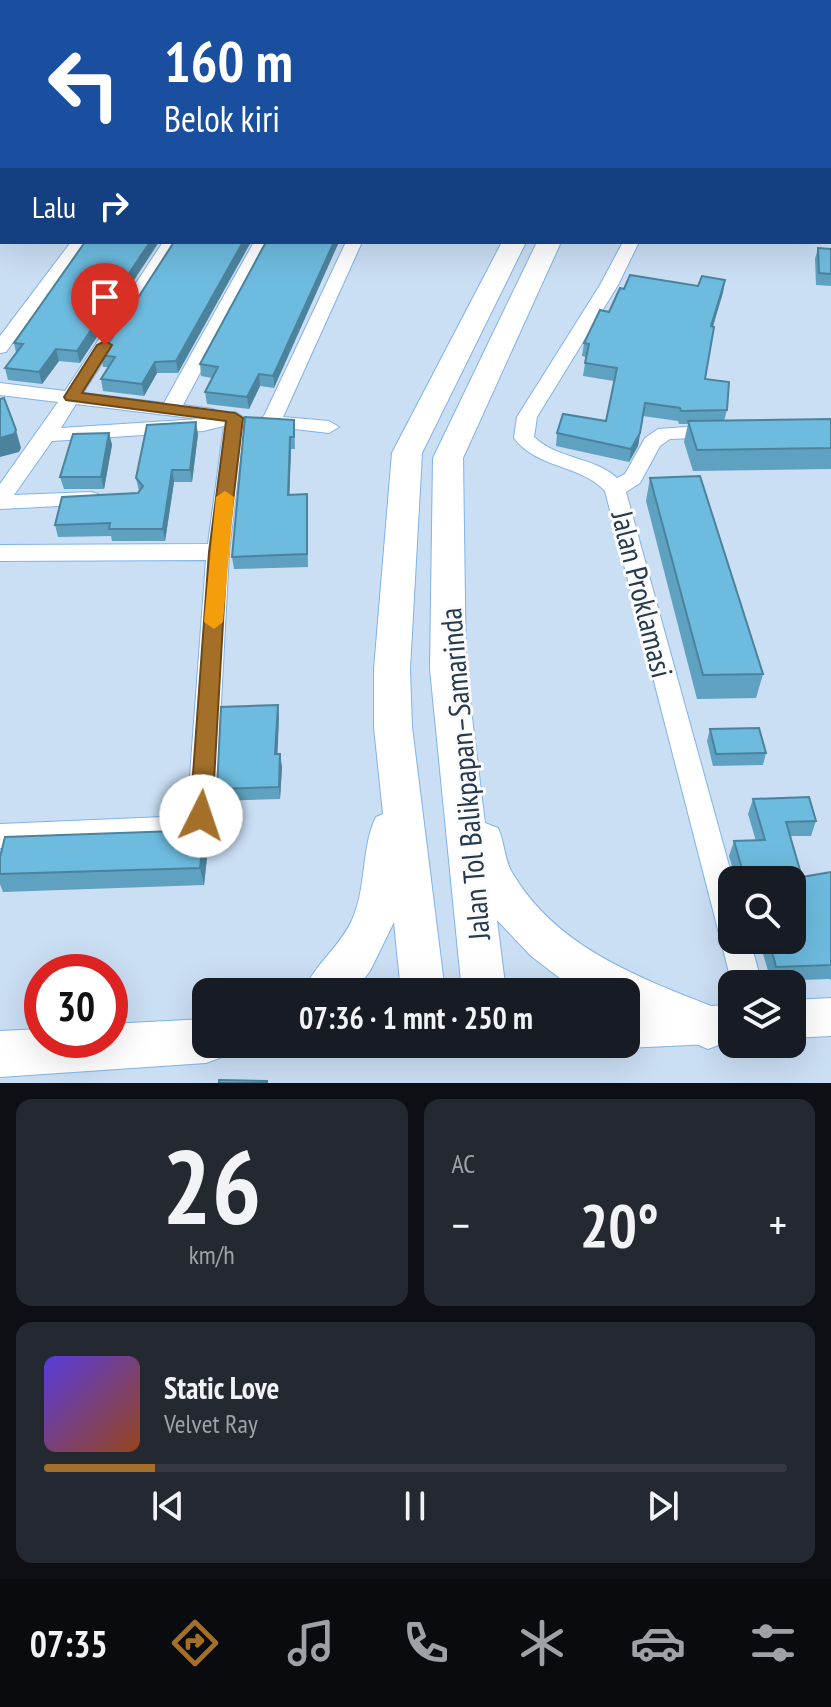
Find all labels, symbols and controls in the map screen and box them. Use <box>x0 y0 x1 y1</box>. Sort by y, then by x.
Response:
text: 160 m <box>164 25 293 97</box>
icon: left <box>32 32 136 136</box>
text: Belok kiri <box>164 95 280 142</box>
icon: right <box>92 184 136 228</box>
text: Lalu <box>32 187 76 226</box>
pin <box>71 263 139 345</box>
icon: arrive <box>83 275 127 319</box>
street label: Jalan Proklamasi <box>603 506 683 681</box>
street label: Jalan Tol Balikpapan–Samarinda <box>430 606 498 943</box>
position arrow <box>159 774 243 858</box>
map controls <box>718 866 806 1058</box>
button: search <box>718 866 806 954</box>
speed limit sign: 30 <box>24 954 128 1058</box>
button: layers <box>718 970 806 1058</box>
text: 07:36 · 1 mnt · 250 m <box>299 998 533 1037</box>
text: 26 <box>162 1118 261 1253</box>
text: AC <box>452 1147 475 1180</box>
text: 20° <box>580 1186 659 1264</box>
text: − <box>452 1196 470 1253</box>
text: + <box>769 1196 787 1253</box>
text: km/h <box>189 1238 235 1271</box>
text: Static Love <box>164 1368 279 1407</box>
text: Velvet Ray <box>164 1407 258 1440</box>
icon: previous <box>146 1484 190 1528</box>
icon: pause <box>393 1484 437 1528</box>
icon: next <box>641 1484 685 1528</box>
icon: directions <box>167 1615 223 1671</box>
icon: music <box>283 1615 339 1671</box>
icon: phone <box>398 1615 454 1671</box>
icon: climate <box>514 1615 570 1671</box>
icon: car <box>630 1615 686 1671</box>
icon: filters <box>745 1615 801 1671</box>
text: 07:35 <box>30 1620 108 1667</box>

